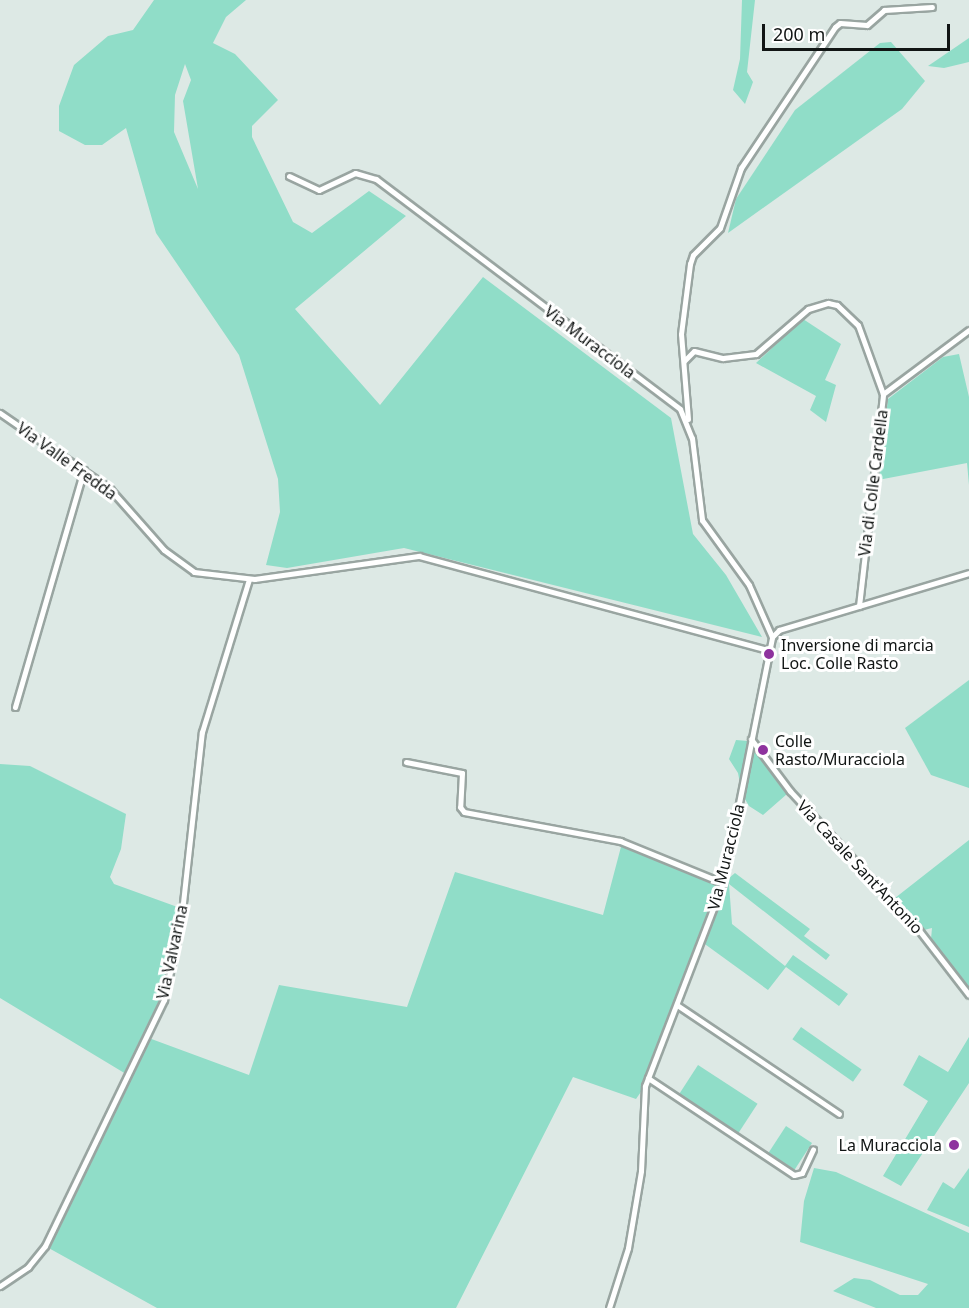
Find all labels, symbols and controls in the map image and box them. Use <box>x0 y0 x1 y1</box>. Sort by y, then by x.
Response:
scale bar <box>765 12 952 50</box>
text: 200 m <box>773 22 825 46</box>
street label: Via Muracciola <box>541 302 639 382</box>
street label: Via di Colle Cardella <box>854 409 892 557</box>
street label: Via Valle Fredda <box>13 418 121 504</box>
place label: Inversione di marcia Loc. Colle Rasto <box>781 635 934 673</box>
marker: Inversione di marcia Loc. Colle Rasto <box>762 647 776 661</box>
place label: Colle Rasto/Muracciola <box>775 731 905 769</box>
marker: Colle Rasto/Muracciola <box>756 743 770 757</box>
street label: Via Casale Sant'Antonio <box>793 796 927 938</box>
street label: Via Muracciola <box>704 802 748 912</box>
street label: Via Valvarina <box>153 903 191 1001</box>
place label: La Muracciola <box>839 1135 942 1155</box>
marker: La Muracciola <box>947 1138 961 1152</box>

